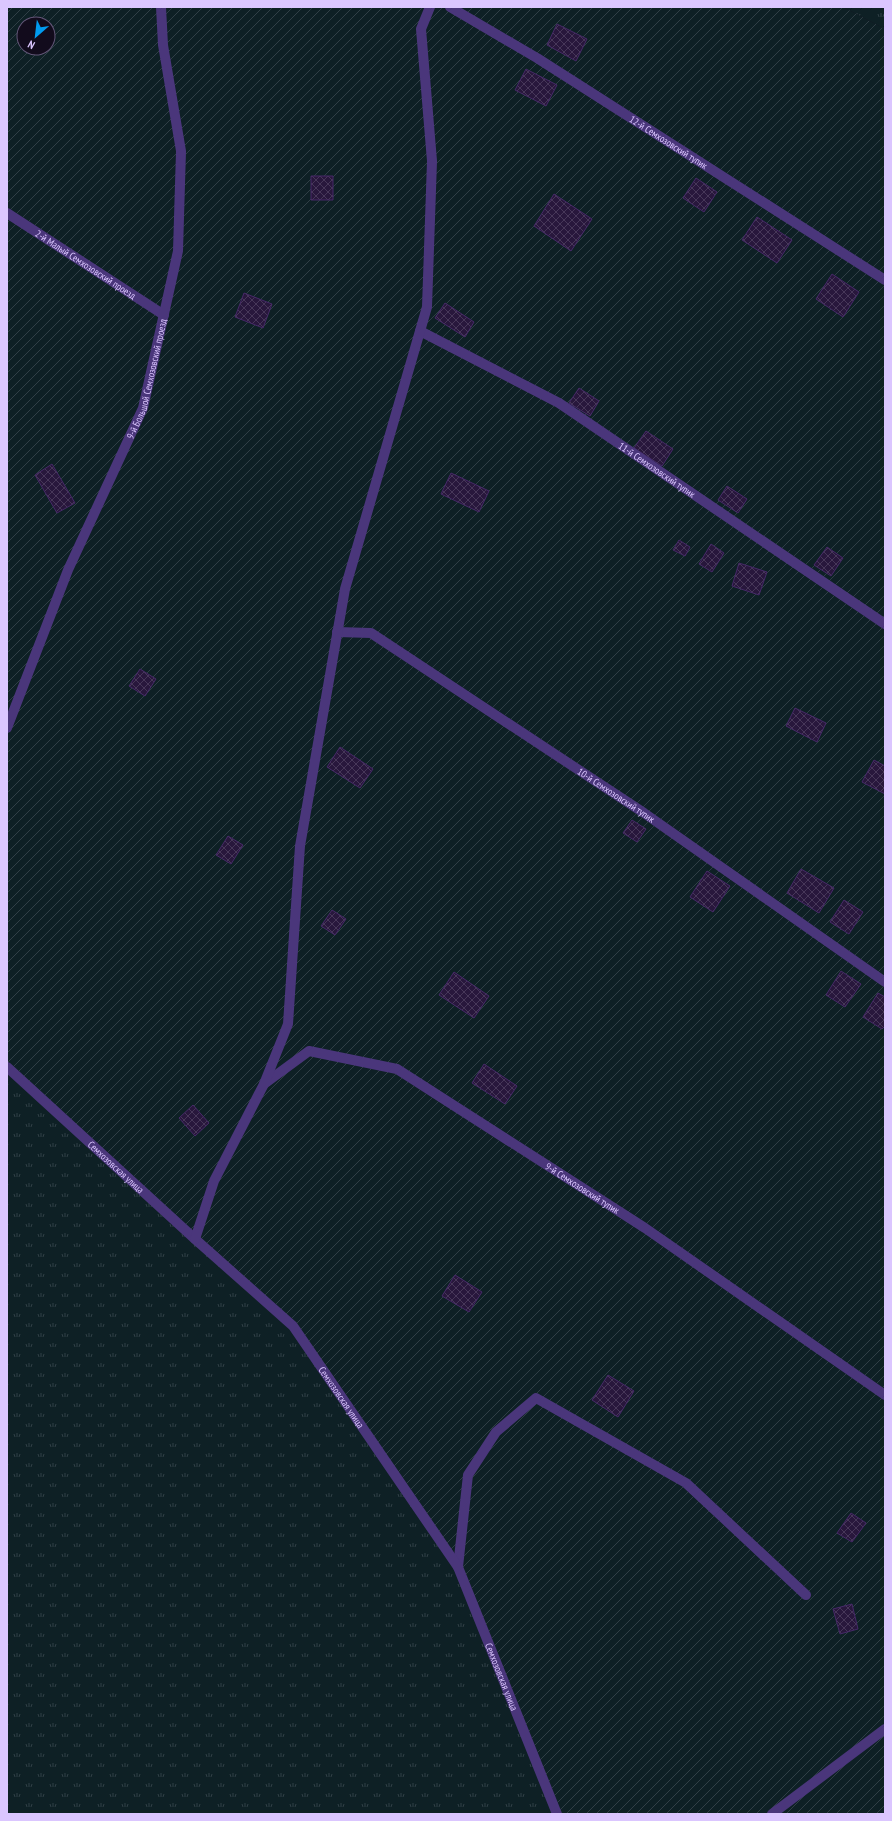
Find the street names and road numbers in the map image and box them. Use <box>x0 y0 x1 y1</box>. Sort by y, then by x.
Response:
street label: 12-й Семхозовский тупик <box>627 113 710 172</box>
street label: 2-й Малый Семхозовский проезд <box>33 227 139 302</box>
street label: 9-й Большой Семхозовский проезд <box>124 317 170 441</box>
street label: 11-й Семхозовский тупик <box>616 439 698 501</box>
street label: 10-й Семхозовский тупик <box>575 765 657 826</box>
street label: Семхозовская улица <box>85 1138 147 1196</box>
street label: 9-й Семхозовский тупик <box>543 1160 622 1217</box>
street label: Семхозовская улица <box>316 1364 367 1431</box>
street label: Семхозовская улица <box>482 1641 521 1713</box>

